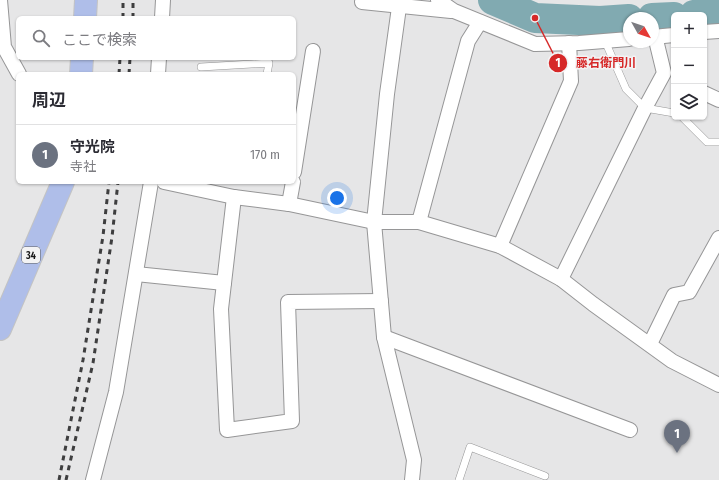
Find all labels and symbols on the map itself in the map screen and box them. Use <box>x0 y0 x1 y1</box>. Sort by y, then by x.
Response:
north arrow <box>623 12 659 48</box>
callout: 藤右衛門川 <box>548 51 644 75</box>
text: 1 <box>555 56 561 70</box>
text: 藤右衛門川 <box>576 56 636 70</box>
your location <box>327 188 347 208</box>
road number: 34 <box>22 247 40 263</box>
pin: 1 <box>664 420 690 453</box>

